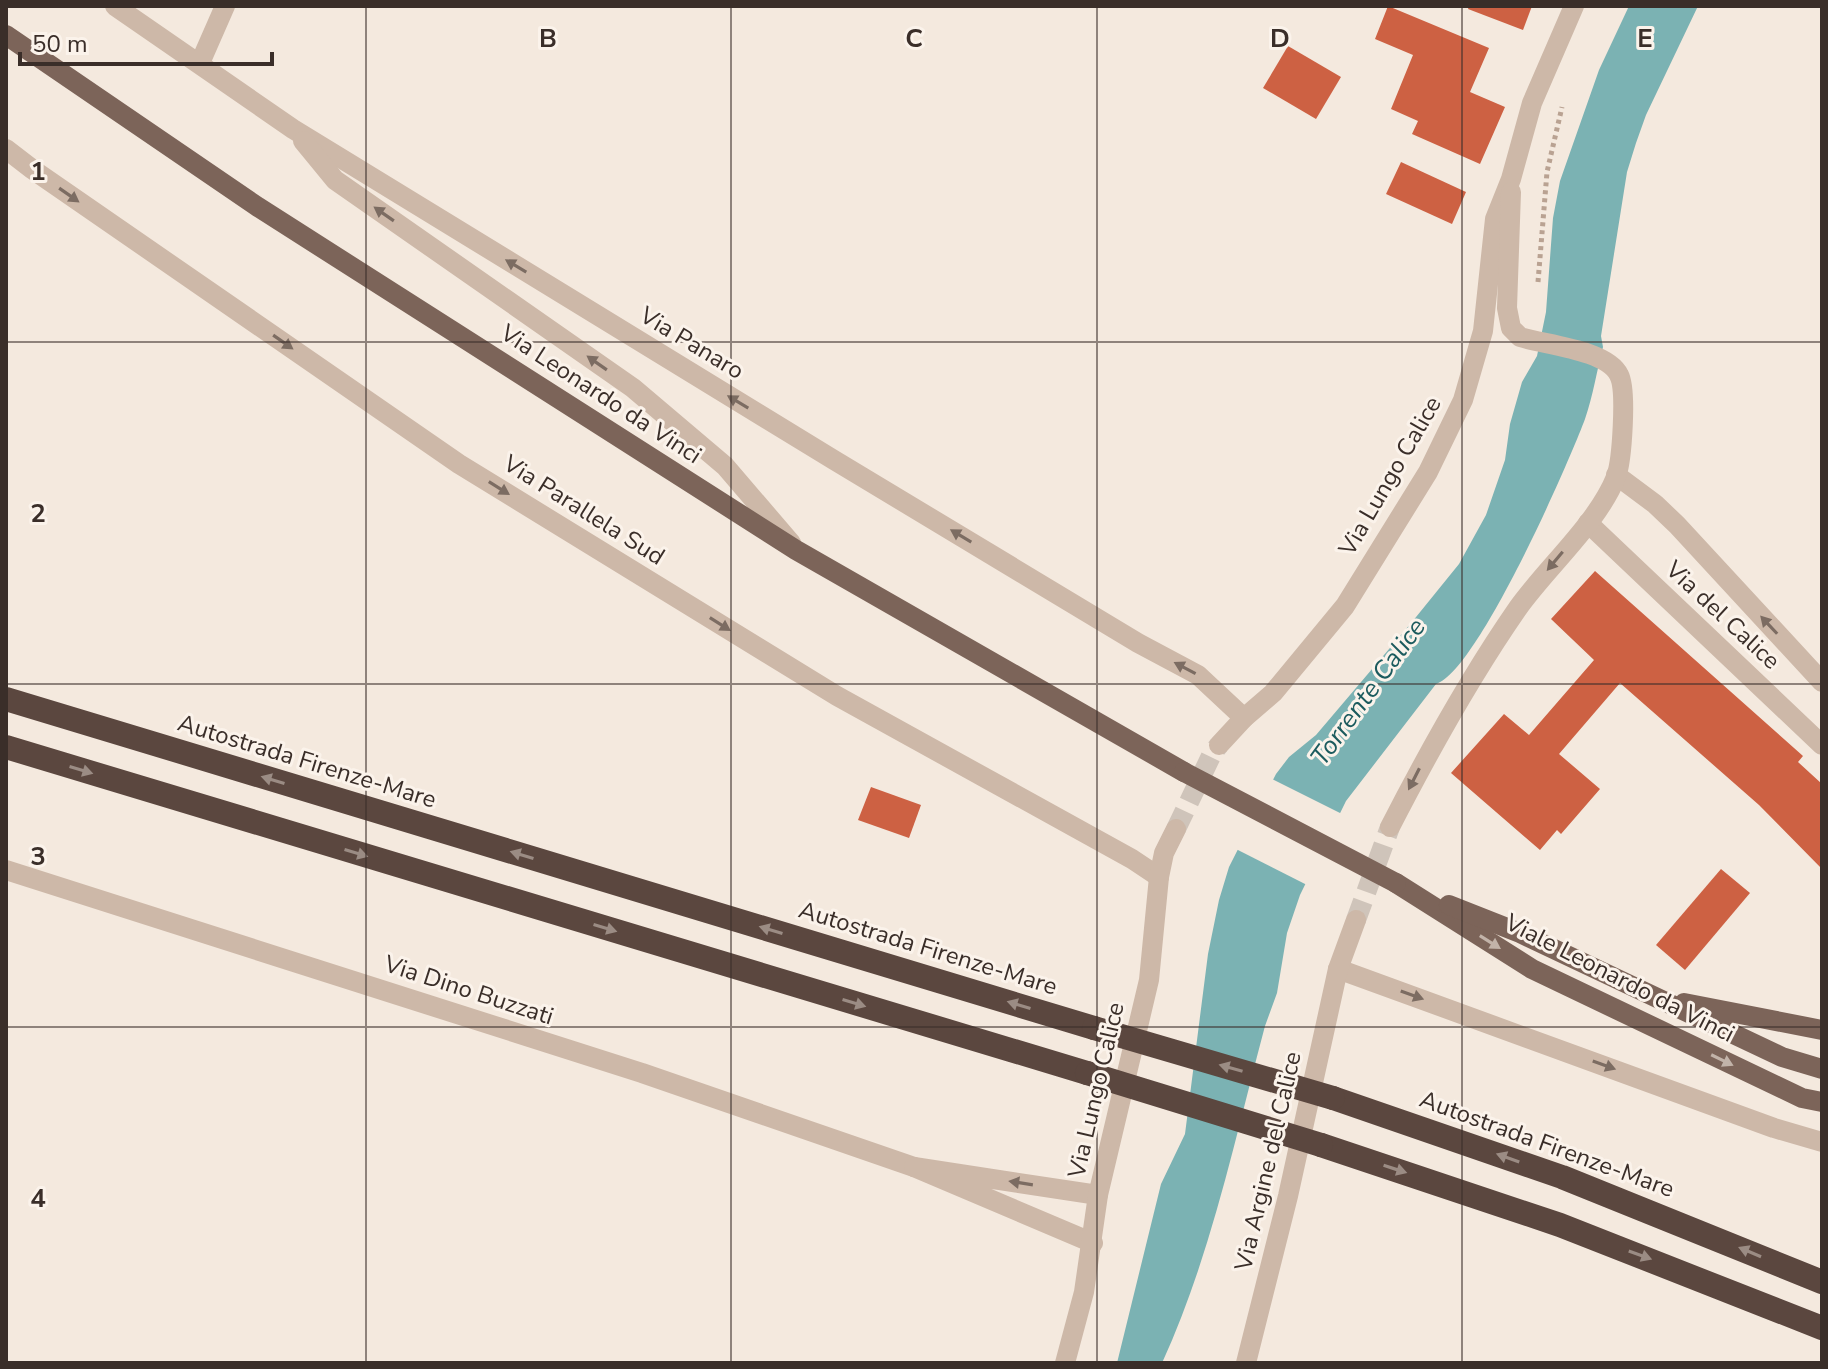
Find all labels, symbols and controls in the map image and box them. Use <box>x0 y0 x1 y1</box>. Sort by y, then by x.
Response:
scale bar <box>20 16 272 66</box>
text: B <box>539 21 557 56</box>
text: C <box>905 21 923 56</box>
text: D <box>1270 21 1290 56</box>
text: E <box>1637 21 1653 56</box>
text: 50 m <box>32 28 88 60</box>
text: 1 <box>30 154 46 189</box>
one-way arrow <box>58 187 79 202</box>
one-way arrow <box>373 207 394 222</box>
one-way arrow <box>505 259 527 273</box>
street label: Via Panaro <box>633 299 750 387</box>
street label: Via Leonardo da Vinci <box>493 316 708 471</box>
one-way arrow <box>273 335 294 350</box>
one-way arrow <box>587 356 608 371</box>
street label: Via Lungo Calice <box>1331 390 1449 562</box>
one-way arrow <box>727 395 749 409</box>
street label: Via Parallela Sud <box>496 447 671 572</box>
one-way arrow <box>488 481 510 495</box>
text: 2 <box>30 496 46 531</box>
one-way arrow <box>950 530 972 544</box>
one-way arrow <box>1547 551 1564 571</box>
street label: Via del Calice <box>1658 553 1787 676</box>
water label: Torrente Calice <box>1302 611 1434 773</box>
one-way arrow <box>1760 615 1778 634</box>
one-way arrow <box>709 617 731 631</box>
one-way arrow <box>1173 661 1196 674</box>
street label: Autostrada Firenze-Mare <box>174 706 440 816</box>
one-way arrow <box>69 764 93 777</box>
one-way arrow <box>1408 768 1421 791</box>
one-way arrow <box>260 773 284 786</box>
text: 3 <box>30 839 46 874</box>
one-way arrow <box>345 847 369 860</box>
one-way arrow <box>509 848 533 861</box>
street label: Autostrada Firenze-Mare <box>795 893 1061 1003</box>
street label: Viale Leonardo da Vinci <box>1499 906 1740 1050</box>
one-way arrow <box>594 922 618 935</box>
one-way arrow <box>758 923 782 936</box>
one-way arrow <box>1479 935 1501 949</box>
street label: Via Dino Buzzati <box>379 947 558 1032</box>
one-way arrow <box>1400 990 1424 1002</box>
one-way arrow <box>843 997 867 1010</box>
one-way arrow <box>1007 998 1031 1011</box>
street label: Via Lungo Calice <box>1060 999 1132 1182</box>
street label: Via Argine del Calice <box>1227 1048 1309 1275</box>
one-way arrow <box>1711 1053 1734 1066</box>
one-way arrow <box>1593 1059 1617 1072</box>
one-way arrow <box>1219 1061 1243 1074</box>
street label: Autostrada Firenze-Mare <box>1415 1083 1679 1205</box>
one-way arrow <box>1496 1151 1520 1163</box>
one-way arrow <box>1383 1163 1407 1176</box>
one-way arrow <box>1008 1176 1033 1189</box>
text: 4 <box>30 1181 46 1216</box>
one-way arrow <box>1738 1246 1762 1259</box>
one-way arrow <box>1628 1249 1652 1262</box>

